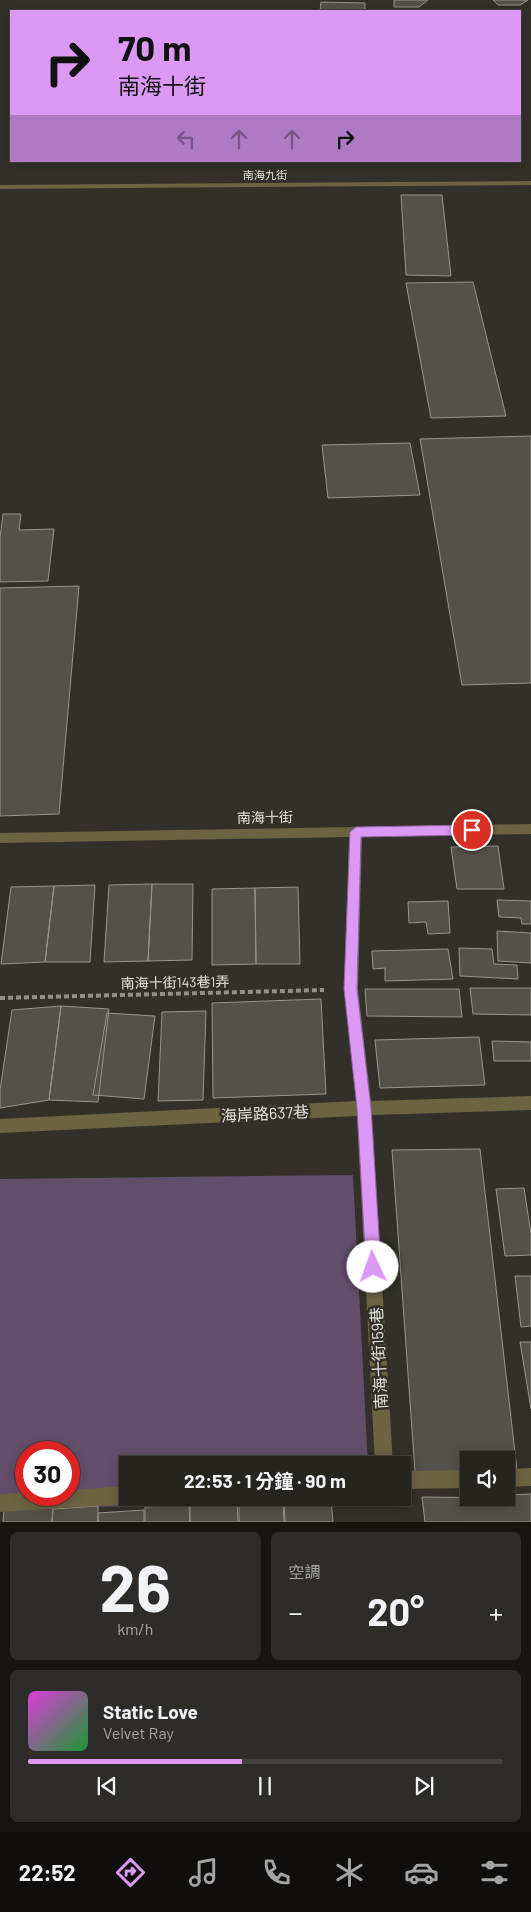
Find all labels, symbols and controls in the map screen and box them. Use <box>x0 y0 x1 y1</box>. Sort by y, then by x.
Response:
text: 70 m <box>118 26 192 68</box>
icon: right <box>35 30 100 95</box>
text: 南海十街 <box>118 72 206 98</box>
icon: left <box>172 125 200 153</box>
icon: ahead <box>225 125 253 153</box>
icon: ahead <box>278 125 306 153</box>
icon: right <box>331 125 359 153</box>
street label: 南海九街 <box>243 168 287 181</box>
street label: 南海十街 <box>237 808 293 826</box>
pin <box>451 809 493 851</box>
icon: arrive <box>458 816 486 844</box>
street label: 南海十街143巷1弄 <box>120 973 230 991</box>
street label: 海岸路637巷 <box>221 1101 309 1125</box>
position arrow <box>346 1240 398 1292</box>
street label: 南海十街159巷 <box>366 1306 390 1410</box>
speed limit sign: 30 <box>15 1441 80 1506</box>
map controls <box>460 1451 515 1506</box>
button: sound <box>460 1451 515 1506</box>
text: 22:53 · 1 分鐘 · 90 m <box>184 1469 346 1492</box>
text: 26 <box>100 1547 171 1625</box>
text: 空調 <box>289 1562 321 1581</box>
text: 20° <box>367 1588 424 1634</box>
text: − <box>289 1595 303 1629</box>
text: + <box>489 1595 503 1629</box>
text: km/h <box>117 1619 153 1638</box>
text: Static Love <box>103 1700 198 1723</box>
text: Velvet Ray <box>103 1723 174 1742</box>
icon: previous <box>93 1772 121 1800</box>
icon: pause <box>251 1772 279 1800</box>
icon: next <box>410 1772 438 1800</box>
icon: directions <box>113 1855 148 1890</box>
icon: music <box>186 1855 221 1890</box>
icon: phone <box>259 1855 294 1890</box>
icon: climate <box>332 1855 367 1890</box>
icon: car <box>404 1855 439 1890</box>
icon: filters <box>477 1855 512 1890</box>
text: 22:52 <box>19 1859 76 1885</box>

